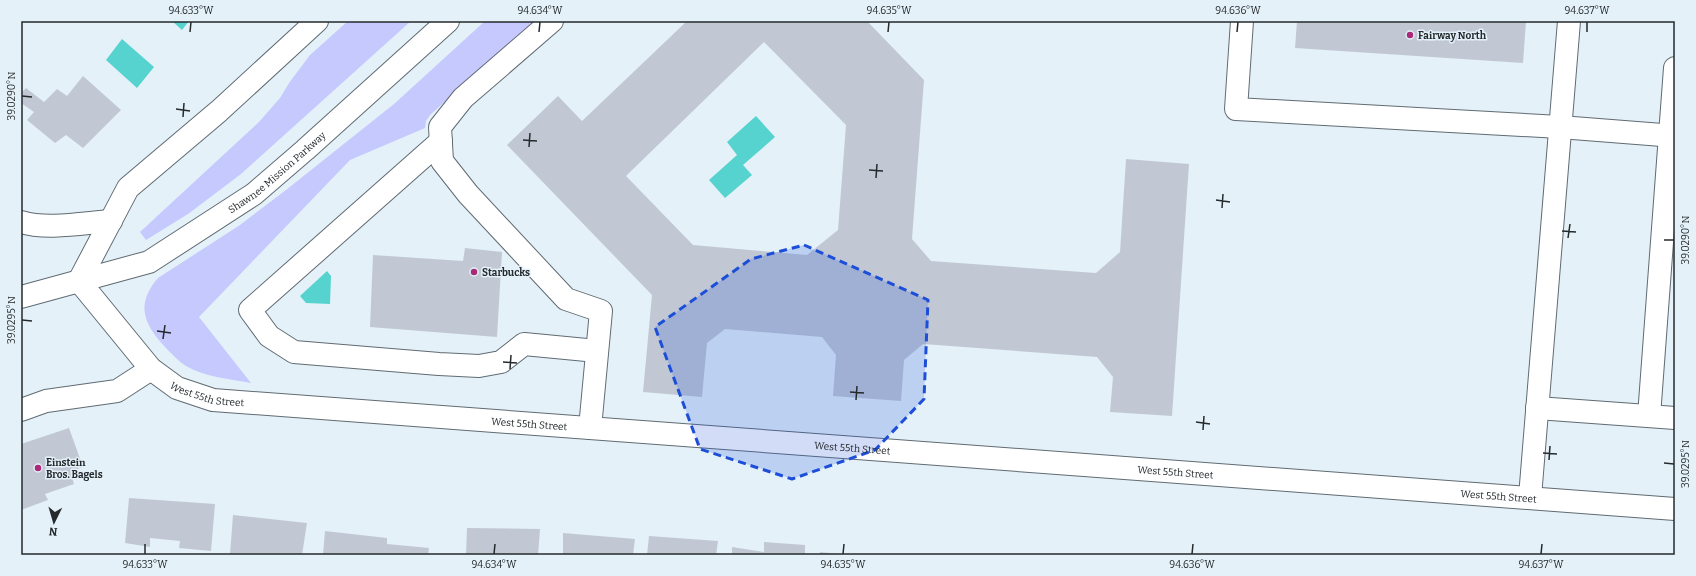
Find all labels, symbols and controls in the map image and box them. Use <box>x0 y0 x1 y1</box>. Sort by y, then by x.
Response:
text: 94.633°W <box>168 5 214 17</box>
text: 94.634°W <box>517 5 563 17</box>
text: 94.635°W <box>867 5 912 17</box>
text: 94.636°W <box>1215 5 1261 17</box>
text: 94.637°W <box>1564 5 1610 17</box>
marker: Fairway North <box>1405 30 1415 40</box>
place label: Fairway North <box>1418 30 1487 42</box>
text: 39.0290°N <box>6 71 18 120</box>
street label: Shawnee Mission Parkway <box>226 129 329 216</box>
text: 39.0290°N <box>1680 215 1692 264</box>
marker: Starbucks <box>469 267 479 277</box>
place label: Starbucks <box>482 267 530 279</box>
text: 39.0295°N <box>6 296 18 344</box>
street label: West 55th Street <box>167 380 245 409</box>
street label: West 55th Street <box>491 416 568 433</box>
street label: West 55th Street <box>814 440 891 458</box>
text: 39.0295°N <box>1680 440 1692 488</box>
place label: Einstein Bros. Bagels <box>46 457 103 481</box>
marker: Einstein Bros. Bagels <box>33 463 43 473</box>
street label: West 55th Street <box>1137 464 1214 482</box>
street label: West 55th Street <box>1460 488 1537 506</box>
north arrow <box>34 502 74 542</box>
text: N <box>48 525 58 538</box>
text: 94.633°W <box>122 559 168 571</box>
text: 94.634°W <box>471 559 517 571</box>
text: 94.635°W <box>821 559 866 571</box>
text: 94.636°W <box>1169 559 1215 571</box>
text: 94.637°W <box>1518 559 1564 571</box>

